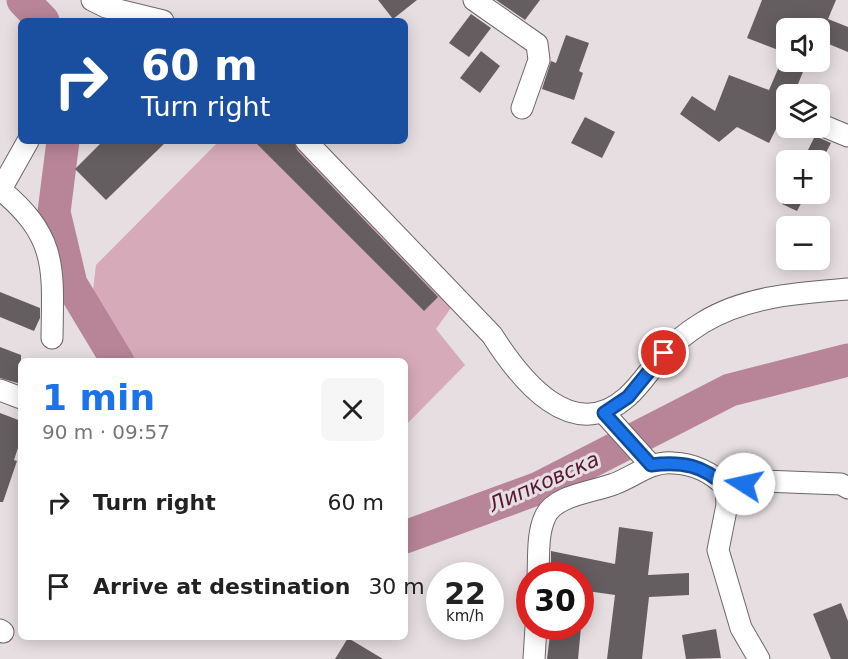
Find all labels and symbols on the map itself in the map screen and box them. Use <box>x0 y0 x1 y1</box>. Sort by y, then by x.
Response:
pin <box>638 327 689 378</box>
water label: Липковска <box>484 447 603 517</box>
position arrow <box>712 452 776 516</box>
speed limit sign: 30 <box>516 562 594 640</box>

